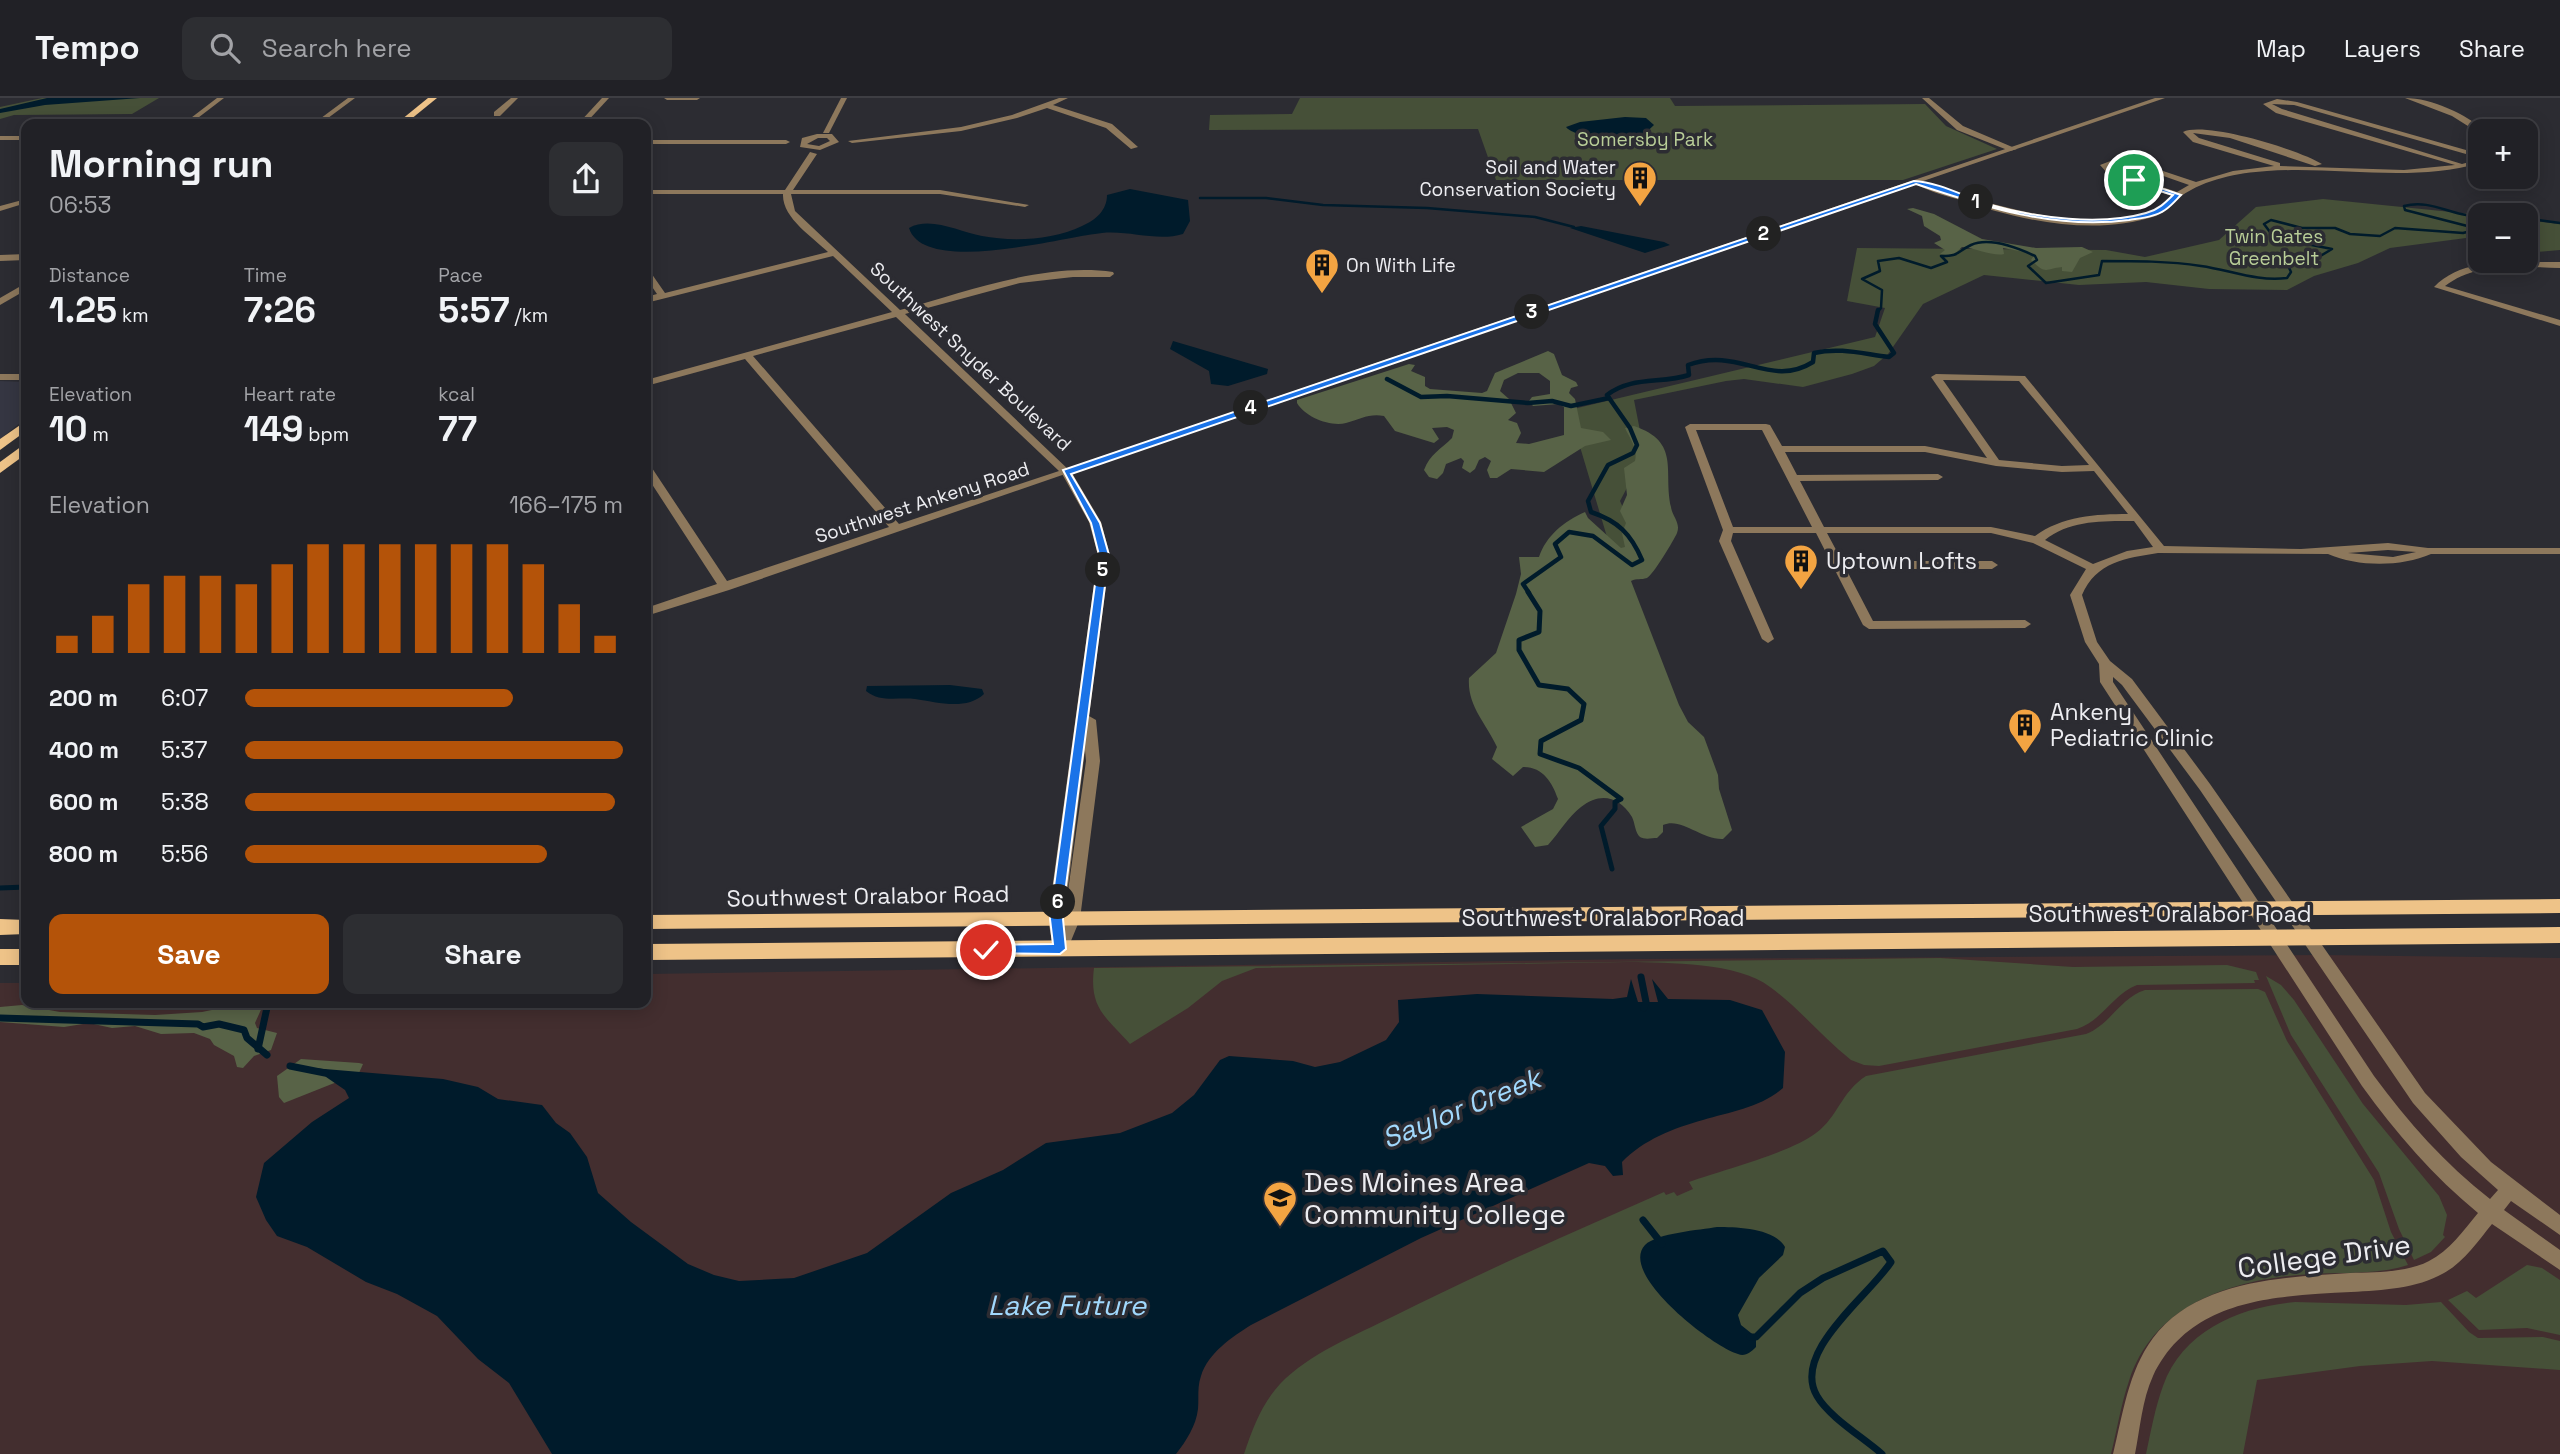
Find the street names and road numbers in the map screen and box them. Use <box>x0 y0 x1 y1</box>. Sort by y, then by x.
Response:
street label: Southwest Snyder Boulevard <box>865 256 1077 456</box>
street label: Southwest Ankeny Road <box>812 456 1033 549</box>
street label: Southwest Oralabor Road <box>726 879 1010 913</box>
street label: Southwest Oralabor Road <box>2029 899 2311 929</box>
street label: Southwest Oralabor Road <box>1462 903 1744 933</box>
street label: College Drive <box>2235 1226 2413 1286</box>

